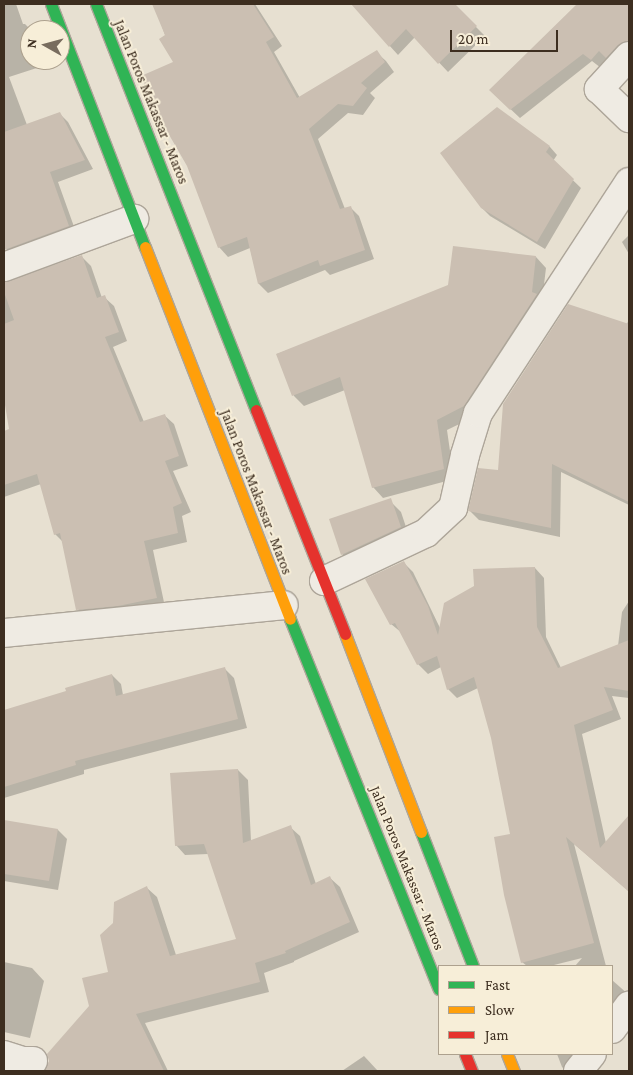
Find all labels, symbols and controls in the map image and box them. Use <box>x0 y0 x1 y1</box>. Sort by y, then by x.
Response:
street label: Jalan Poros Makassar - Maros <box>110 17 192 187</box>
north arrow <box>20 20 70 70</box>
scale bar <box>453 20 560 52</box>
text: 20 m <box>458 31 489 47</box>
text: N <box>23 38 40 49</box>
street label: Jalan Poros Makassar - Maros <box>216 407 296 577</box>
street label: Jalan Poros Makassar - Maros <box>366 783 448 953</box>
legend <box>438 965 613 1055</box>
text: Fast <box>485 977 510 993</box>
text: Slow <box>485 1002 514 1018</box>
text: Jam <box>485 1027 508 1043</box>

